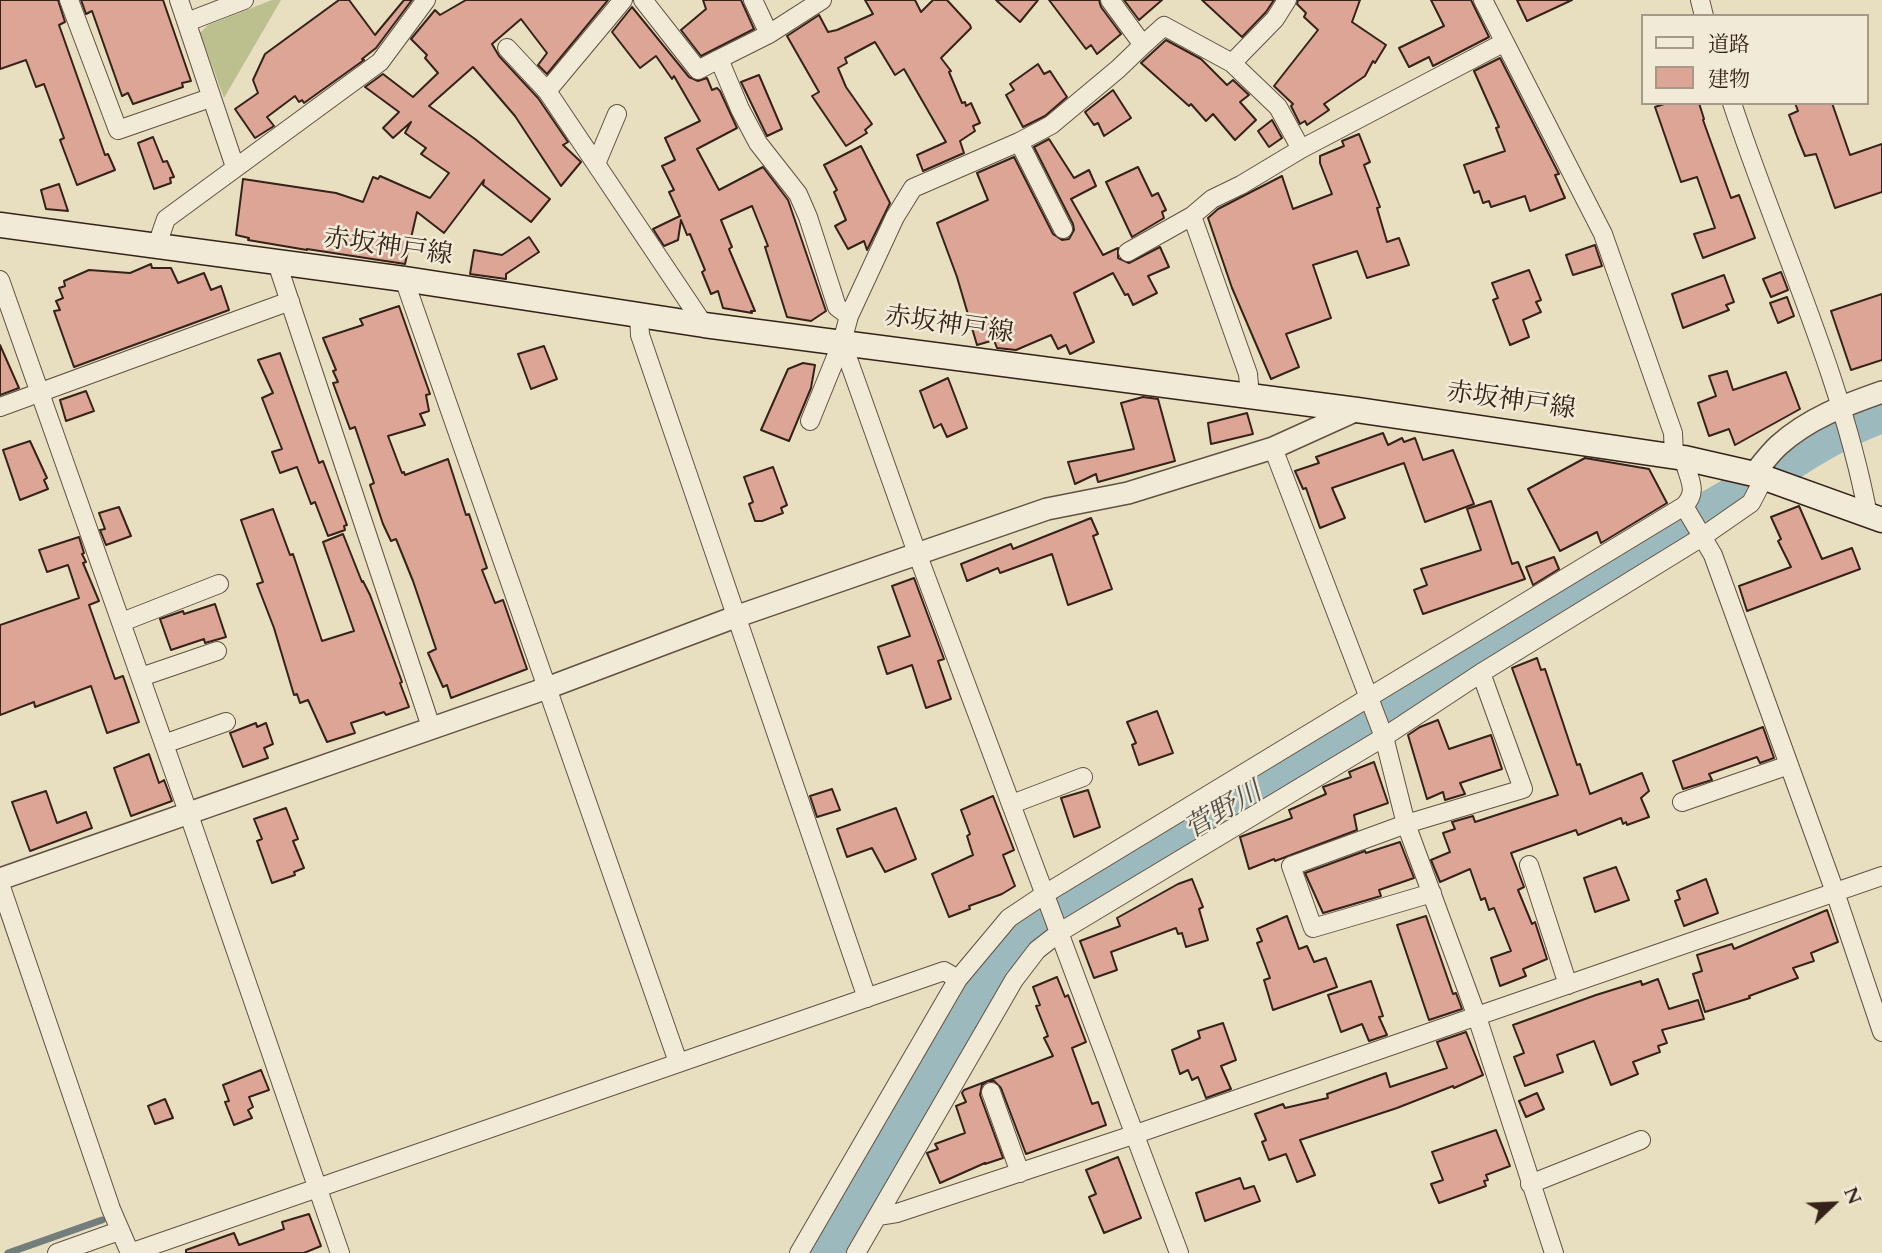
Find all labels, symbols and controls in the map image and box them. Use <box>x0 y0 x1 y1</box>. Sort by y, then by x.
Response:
legend <box>1640 14 1868 105</box>
text: 道路 <box>1708 30 1750 59</box>
text: 建物 <box>1708 65 1750 94</box>
street label: 赤坂神戸線 <box>321 224 455 272</box>
street label: 赤坂神戸線 <box>882 302 1016 350</box>
street label: 赤坂神戸線 <box>1444 378 1578 426</box>
water label: 菅野川 <box>1179 776 1269 848</box>
north arrow <box>1798 1169 1868 1239</box>
text: N <box>1837 1183 1868 1208</box>

